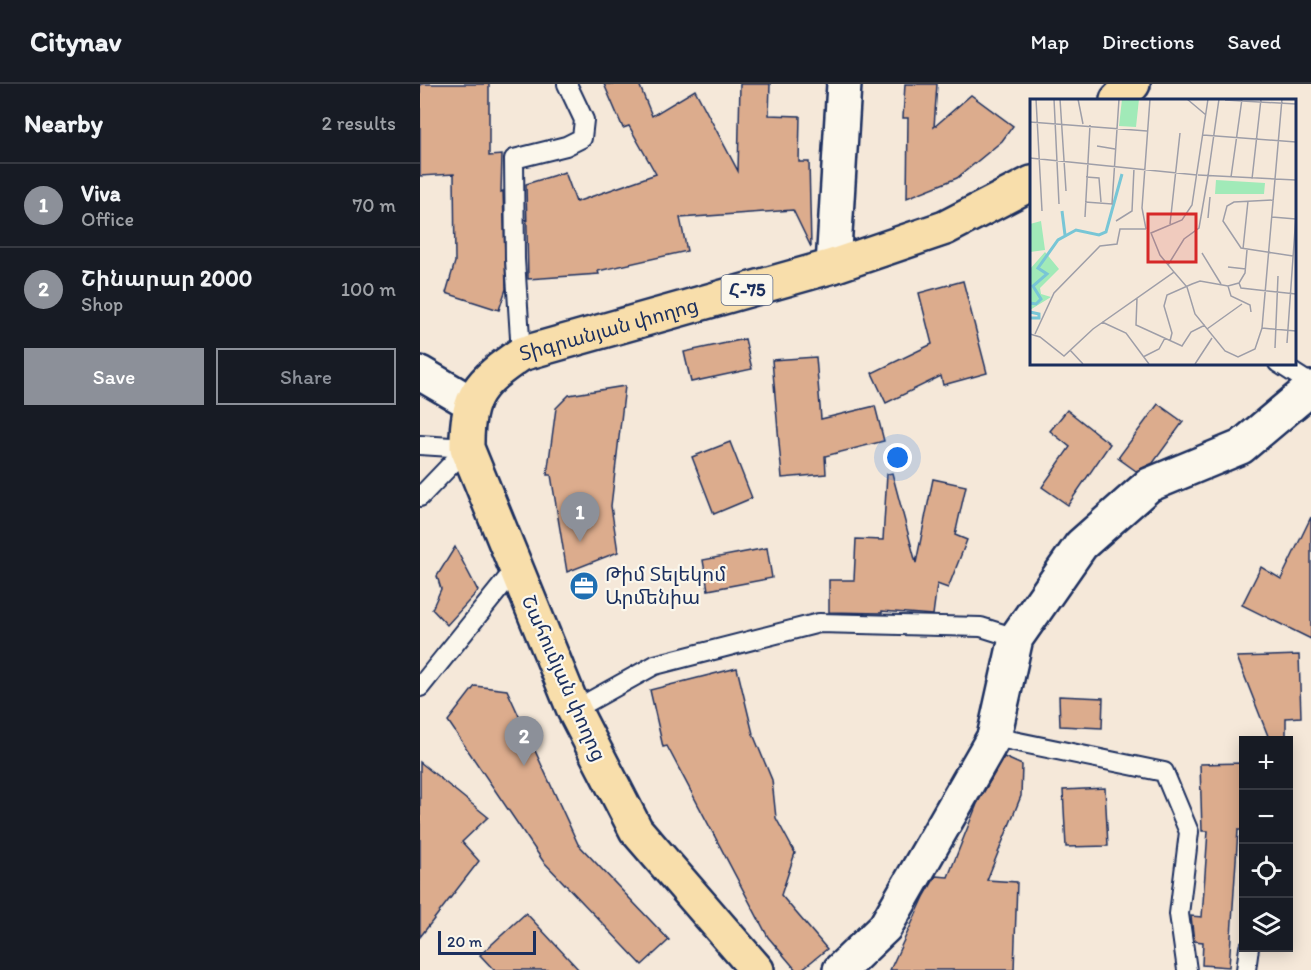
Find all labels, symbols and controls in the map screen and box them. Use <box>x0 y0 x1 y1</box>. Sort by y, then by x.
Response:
text: Citynav <box>30 24 121 58</box>
text: Map <box>1031 29 1069 54</box>
text: Directions <box>1102 29 1194 54</box>
text: Saved <box>1227 29 1281 54</box>
inset map <box>1030 99 1296 364</box>
text: Nearby <box>24 107 103 139</box>
text: 2 results <box>322 111 396 135</box>
text: Viva <box>81 180 121 207</box>
text: 1 <box>39 193 48 217</box>
text: 70 m <box>352 193 396 217</box>
text: Office <box>81 207 134 231</box>
text: Շինարար 2000 <box>81 265 252 292</box>
road number: Հ-75 <box>722 275 772 305</box>
text: 2 <box>38 277 49 301</box>
text: 100 m <box>341 277 396 301</box>
text: Shop <box>81 292 123 316</box>
street label: Տիգրանյան փողոց <box>517 293 701 366</box>
button: Save <box>24 348 204 405</box>
button: Share <box>216 348 396 405</box>
your location <box>883 443 912 472</box>
pin: 1 <box>560 492 600 542</box>
place label: Թիմ Տելեկոմ Արմենիա <box>605 562 726 609</box>
office icon: Թիմ Տելեկոմ Արմենիա <box>568 570 600 602</box>
street label: Շահումյան փողոց <box>517 591 611 765</box>
pin: 2 <box>504 716 544 766</box>
map controls <box>1239 736 1293 952</box>
button: + <box>1239 736 1293 790</box>
button: − <box>1239 790 1293 844</box>
button: locate <box>1239 844 1293 898</box>
button: layers <box>1239 898 1293 952</box>
scale bar <box>438 928 536 956</box>
text: 20 m <box>447 932 482 951</box>

